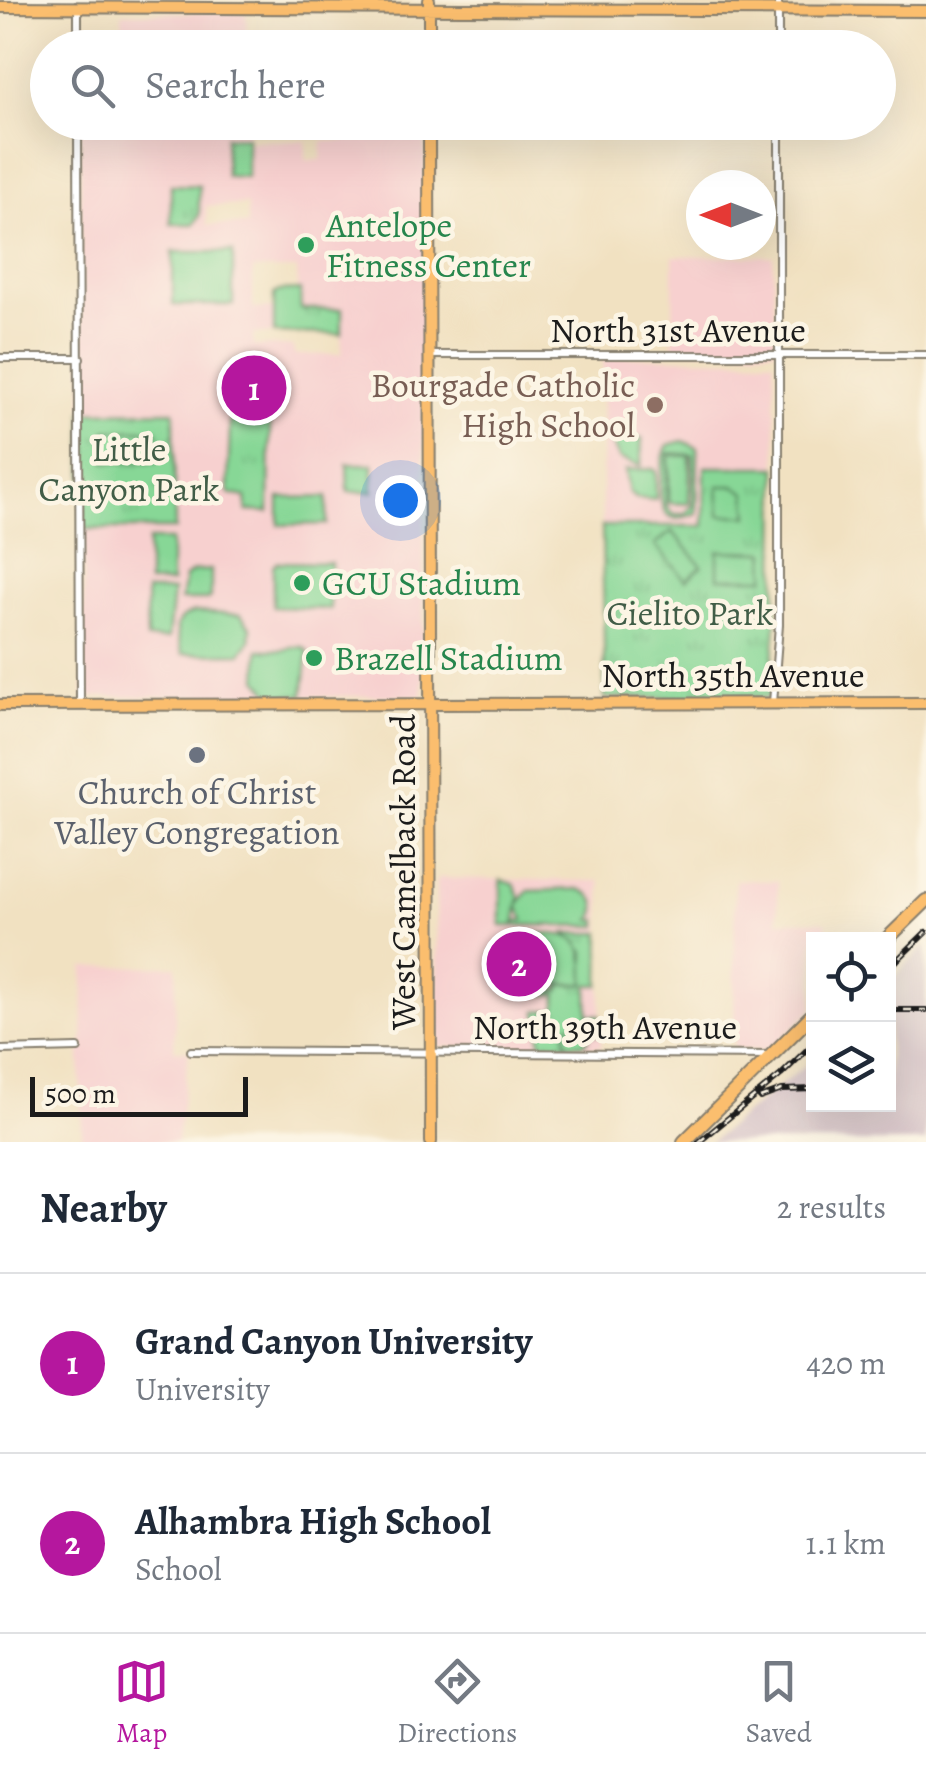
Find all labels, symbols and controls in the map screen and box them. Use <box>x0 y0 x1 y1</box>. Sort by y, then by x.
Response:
search box <box>30 30 896 140</box>
icon: search <box>65 58 120 113</box>
text: Search here <box>145 59 326 111</box>
north arrow <box>686 170 776 260</box>
place label: Antelope Fitness Center <box>325 201 531 289</box>
marker: Antelope Fitness Center <box>295 234 317 256</box>
street label: North 31st Avenue <box>550 306 806 354</box>
pin: 1 <box>222 350 286 426</box>
place label: Bourgade Catholic High School <box>371 361 635 449</box>
marker: Bourgade Catholic High School <box>644 394 666 416</box>
park label: Little Canyon Park <box>38 425 220 513</box>
your location <box>375 475 426 526</box>
place label: GCU Stadium <box>322 559 521 607</box>
marker: GCU Stadium <box>291 572 313 594</box>
park label: Cielito Park <box>607 589 773 637</box>
place label: Brazell Stadium <box>334 634 563 682</box>
marker: Brazell Stadium <box>303 647 325 669</box>
street label: North 35th Avenue <box>601 651 865 699</box>
street label: West Camelback Road <box>379 714 427 1031</box>
marker: Church of Christ Valley Congregation <box>186 744 208 766</box>
place label: Church of Christ Valley Congregation <box>53 768 340 856</box>
pin: 2 <box>486 926 552 1002</box>
map controls <box>806 932 896 1112</box>
button: locate <box>806 932 896 1022</box>
street label: North 39th Avenue <box>473 1003 737 1051</box>
button: layers <box>806 1022 896 1112</box>
scale bar <box>30 1072 248 1116</box>
text: 500 m <box>45 1075 116 1113</box>
text: Nearby <box>40 1179 167 1236</box>
text: 2 results <box>777 1185 886 1229</box>
text: Grand Canyon University <box>135 1315 532 1367</box>
text: 1 <box>67 1341 78 1385</box>
text: 420 m <box>806 1341 886 1385</box>
text: University <box>135 1367 270 1411</box>
text: Alhambra High School <box>135 1495 491 1547</box>
text: 2 <box>65 1521 80 1565</box>
text: 1.1 km <box>805 1521 886 1565</box>
text: School <box>135 1547 222 1591</box>
tab: Map <box>114 1654 169 1752</box>
tab: Directions <box>397 1654 517 1752</box>
tab: Saved <box>746 1654 812 1752</box>

